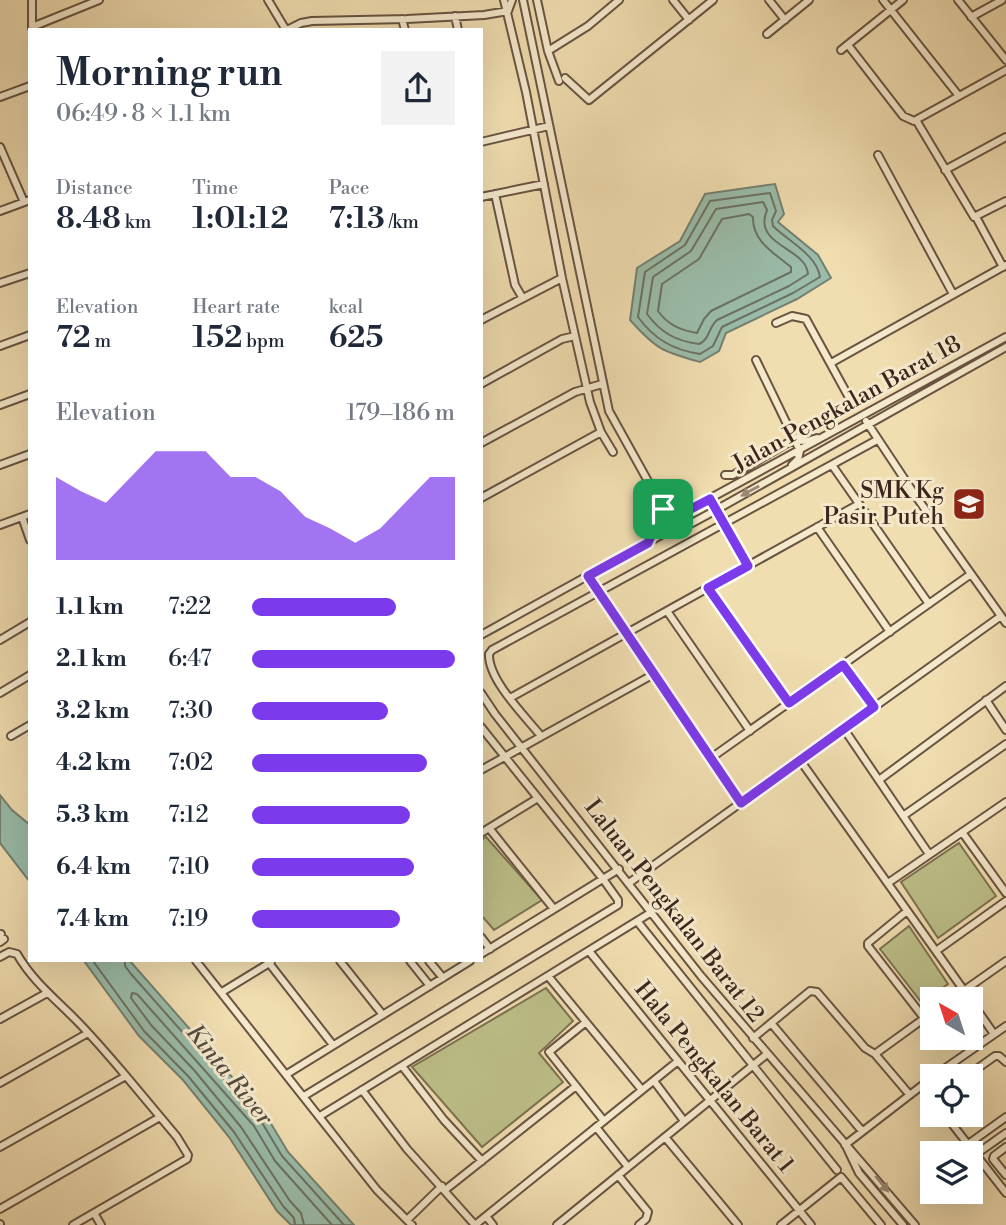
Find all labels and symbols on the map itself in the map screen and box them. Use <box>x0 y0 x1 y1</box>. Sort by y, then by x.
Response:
street label: Jalan Pengkalan Barat 18 <box>727 330 966 479</box>
place label: SMK Kg Pasir Puteh <box>823 477 944 531</box>
pin <box>633 479 693 539</box>
one-way arrow <box>740 485 759 497</box>
school or university icon: SMK Kg Pasir Puteh <box>950 485 988 523</box>
street label: Laluan Pengkalan Barat 12 <box>578 794 770 1028</box>
street label: Hala Pengkalan Barat 1 <box>628 976 800 1178</box>
north arrow <box>920 987 984 1050</box>
water label: Kinta River <box>179 1018 280 1133</box>
one-way arrow <box>874 1176 889 1193</box>

